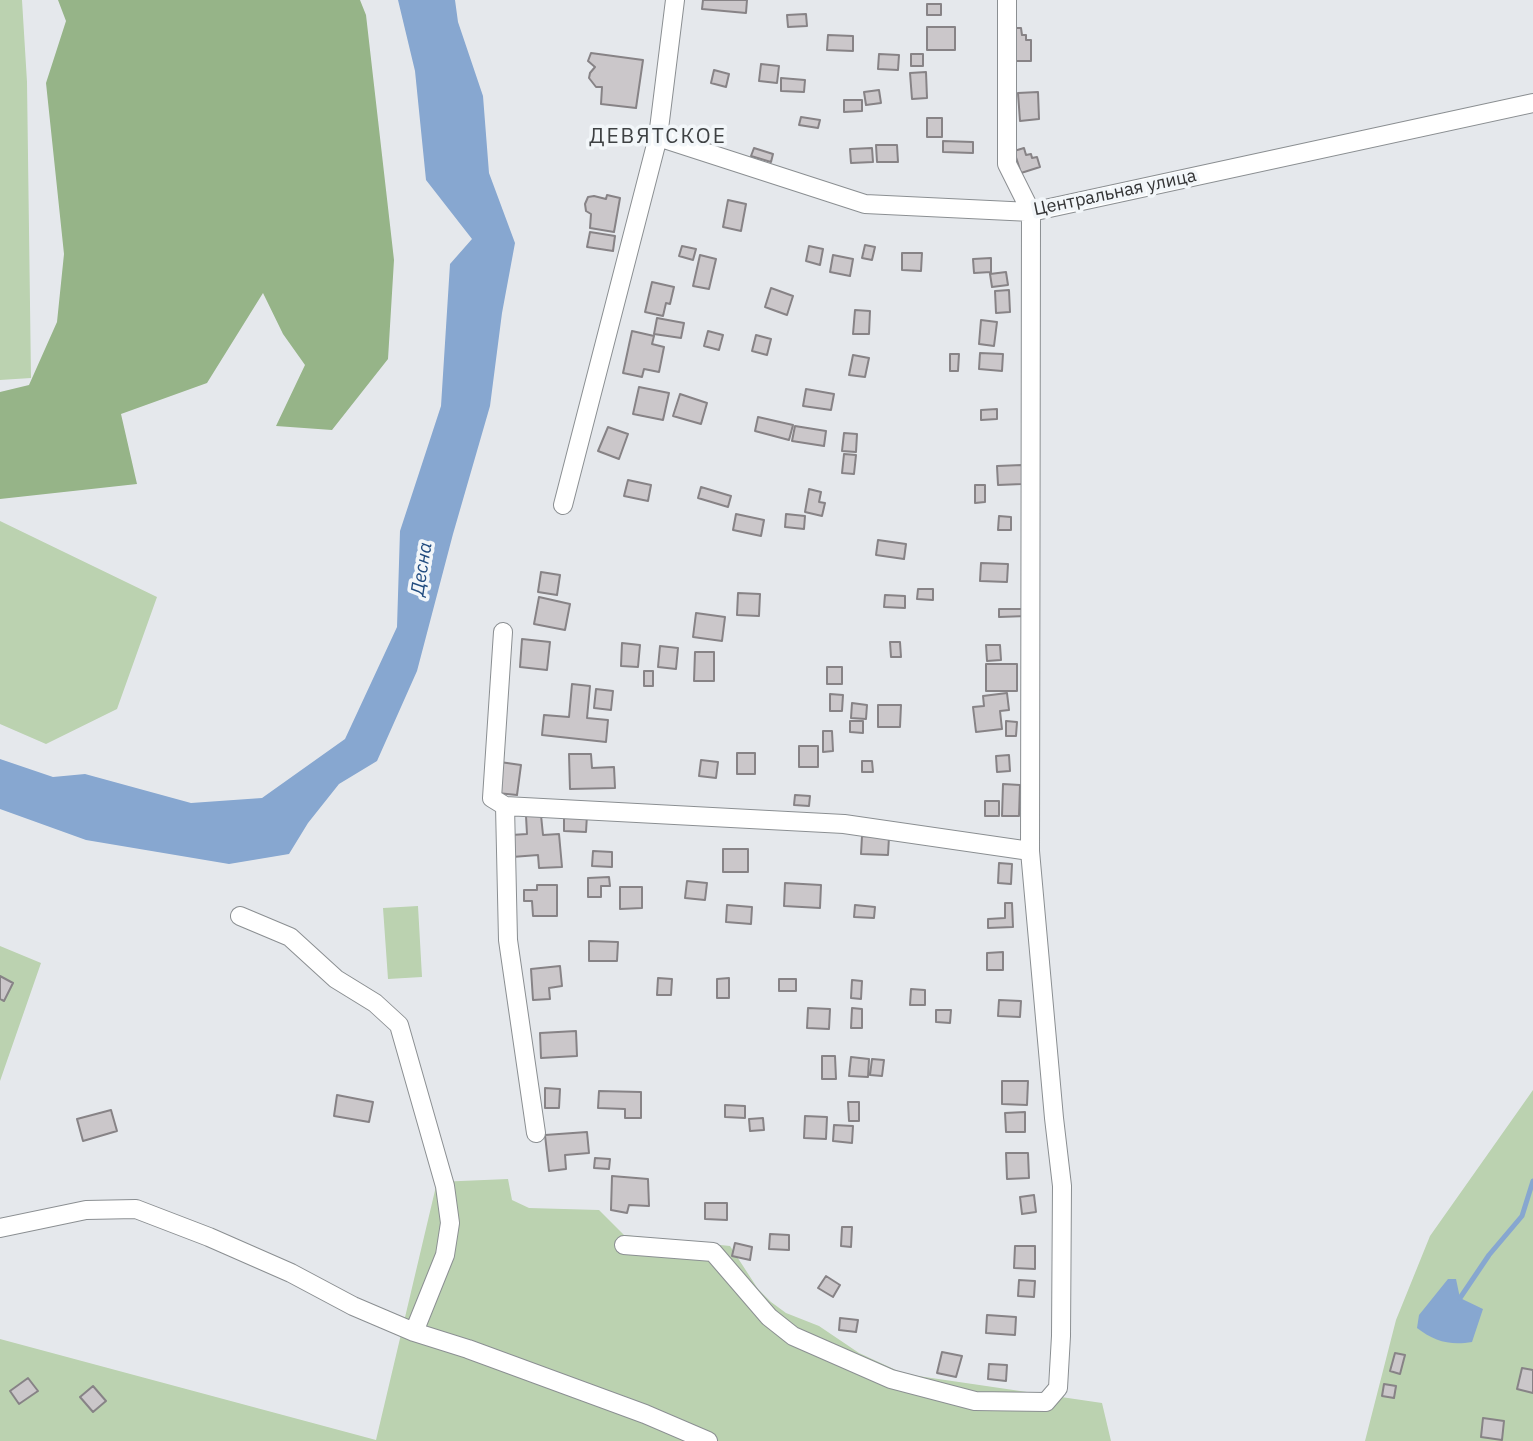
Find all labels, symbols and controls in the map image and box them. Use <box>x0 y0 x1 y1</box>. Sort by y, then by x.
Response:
district label: ДЕВЯТСКОЕ <box>590 124 726 150</box>
street label: Центральная улица <box>1032 165 1198 221</box>
water label: Десна <box>407 541 437 597</box>

